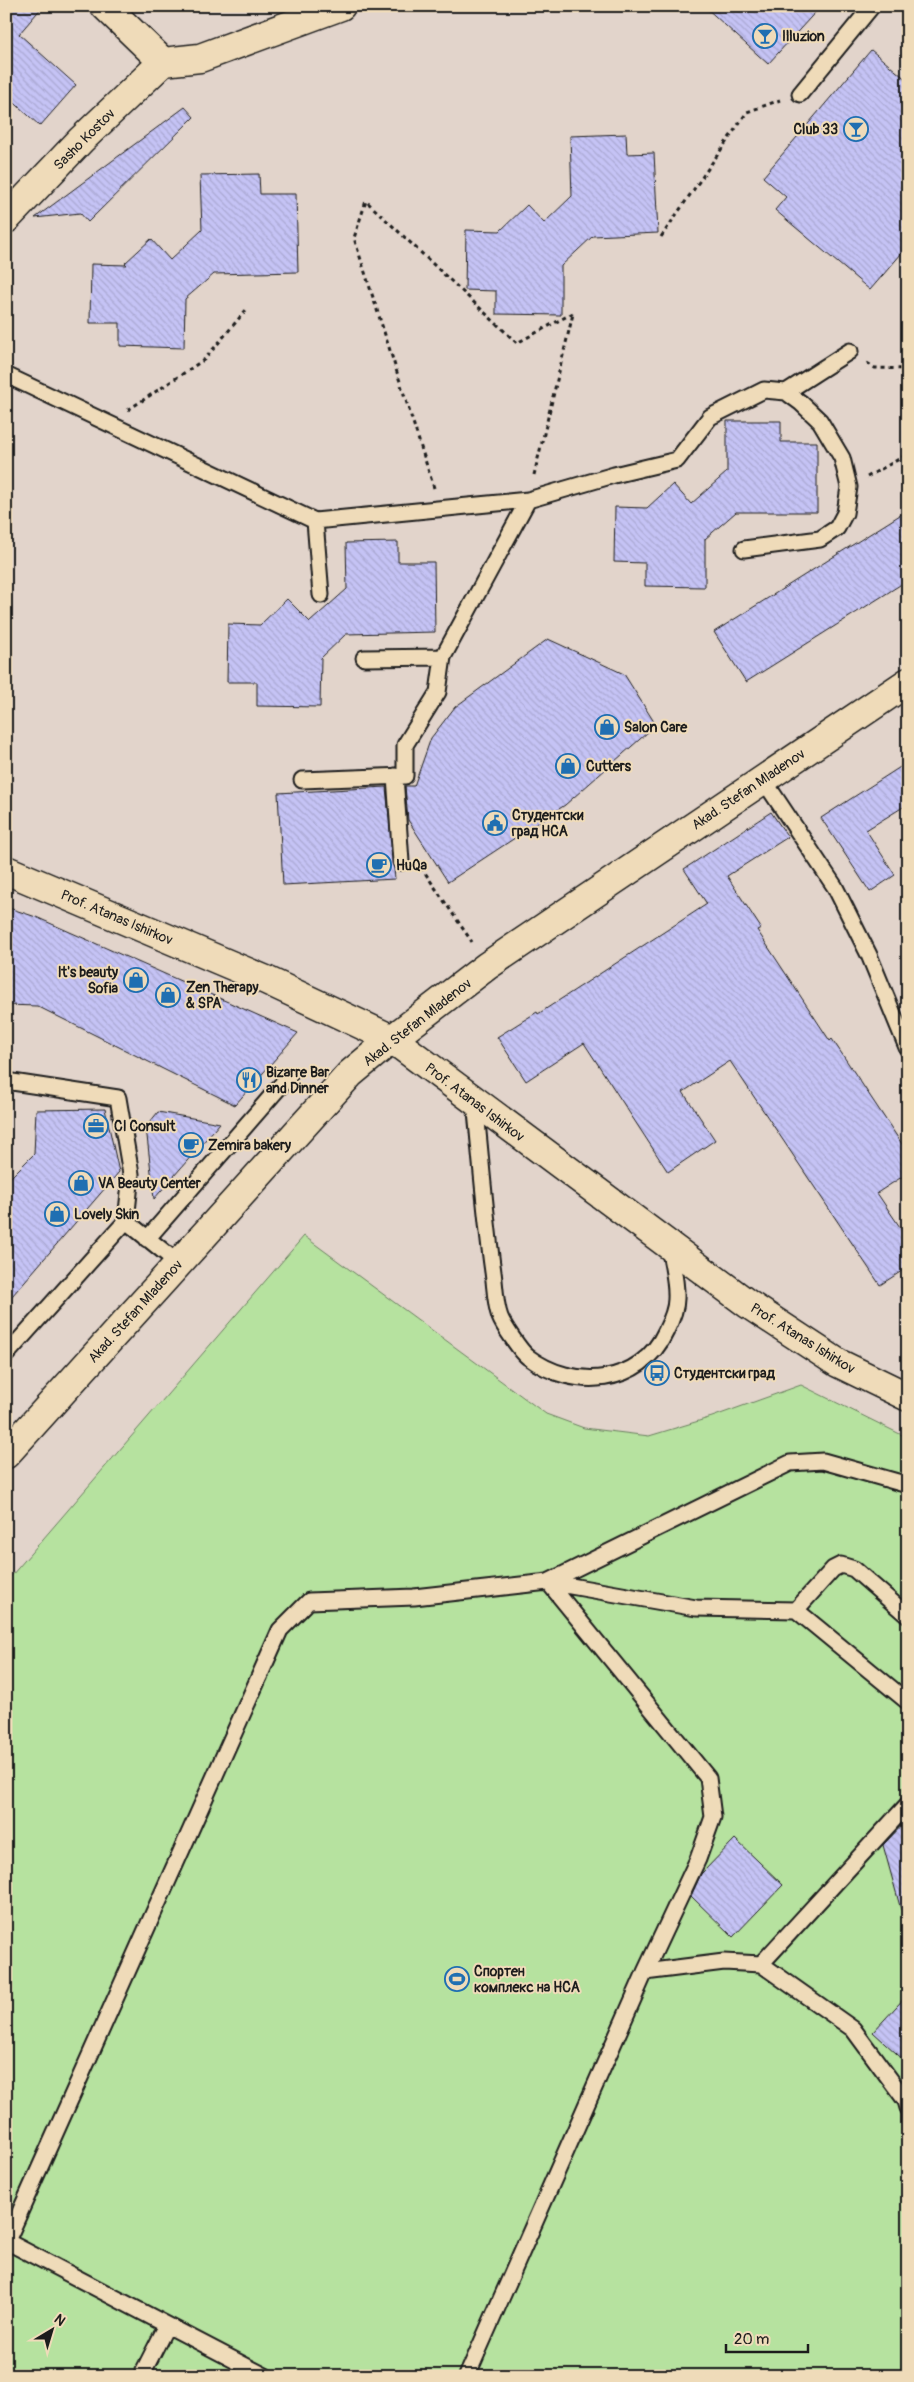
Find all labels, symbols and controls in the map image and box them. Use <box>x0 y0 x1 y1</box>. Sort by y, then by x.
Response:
bar icon: Illuzion <box>752 23 778 49</box>
place label: Illuzion <box>782 28 825 45</box>
street label: Sasho Kostov <box>50 105 119 174</box>
bar icon: Club 33 <box>843 116 869 142</box>
place label: Club 33 <box>793 121 838 138</box>
shop icon: Salon Care <box>594 714 620 740</box>
place label: Salon Care <box>624 719 688 736</box>
street label: Akad. Stefan Mladenov <box>688 745 808 834</box>
shop icon: Cutters <box>555 753 581 779</box>
place label: Cutters <box>586 758 632 775</box>
place label: Студентски град НСА <box>511 807 584 840</box>
public building icon: Студентски град НСА <box>482 810 508 836</box>
cafe icon: HuQa <box>366 852 392 878</box>
place label: HuQa <box>396 857 427 874</box>
street label: Prof. Atanas Ishirkov <box>58 886 175 949</box>
place label: It's beauty Sofia <box>58 964 118 997</box>
shop icon: It's beauty Sofia <box>123 967 149 993</box>
street label: Akad. Stefan Mladenov <box>360 975 475 1070</box>
place label: Zen Therapy & SPA <box>186 979 258 1012</box>
shop icon: Zen Therapy & SPA <box>155 982 181 1008</box>
street label: Prof. Atanas Ishirkov <box>422 1059 528 1145</box>
place label: Bizarre Bar and Dinner <box>266 1064 330 1097</box>
restaurant icon: Bizarre Bar and Dinner <box>236 1067 262 1093</box>
office icon: CI Consult <box>83 1113 109 1139</box>
place label: CI Consult <box>114 1118 176 1135</box>
cafe icon: Zemira bakery <box>178 1132 204 1158</box>
place label: Zemira bakery <box>208 1137 291 1154</box>
shop icon: VA Beauty Center <box>68 1170 94 1196</box>
place label: VA Beauty Center <box>98 1175 202 1192</box>
shop icon: Lovely Skin <box>44 1201 70 1227</box>
place label: Lovely Skin <box>74 1206 139 1223</box>
street label: Akad. Stefan Mladenov <box>85 1256 186 1366</box>
street label: Prof. Atanas Ishirkov <box>747 1299 858 1377</box>
bus stop icon: Студентски град <box>644 1360 670 1386</box>
place label: Студентски град <box>674 1365 775 1382</box>
place label: Спортен комплекс на НСА <box>474 1963 580 1996</box>
sports icon: Спортен комплекс на НСА <box>444 1966 470 1992</box>
north arrow <box>28 2304 78 2354</box>
text: N <box>51 2311 69 2330</box>
scale bar <box>726 2322 809 2354</box>
text: 20 m <box>734 2330 769 2349</box>

